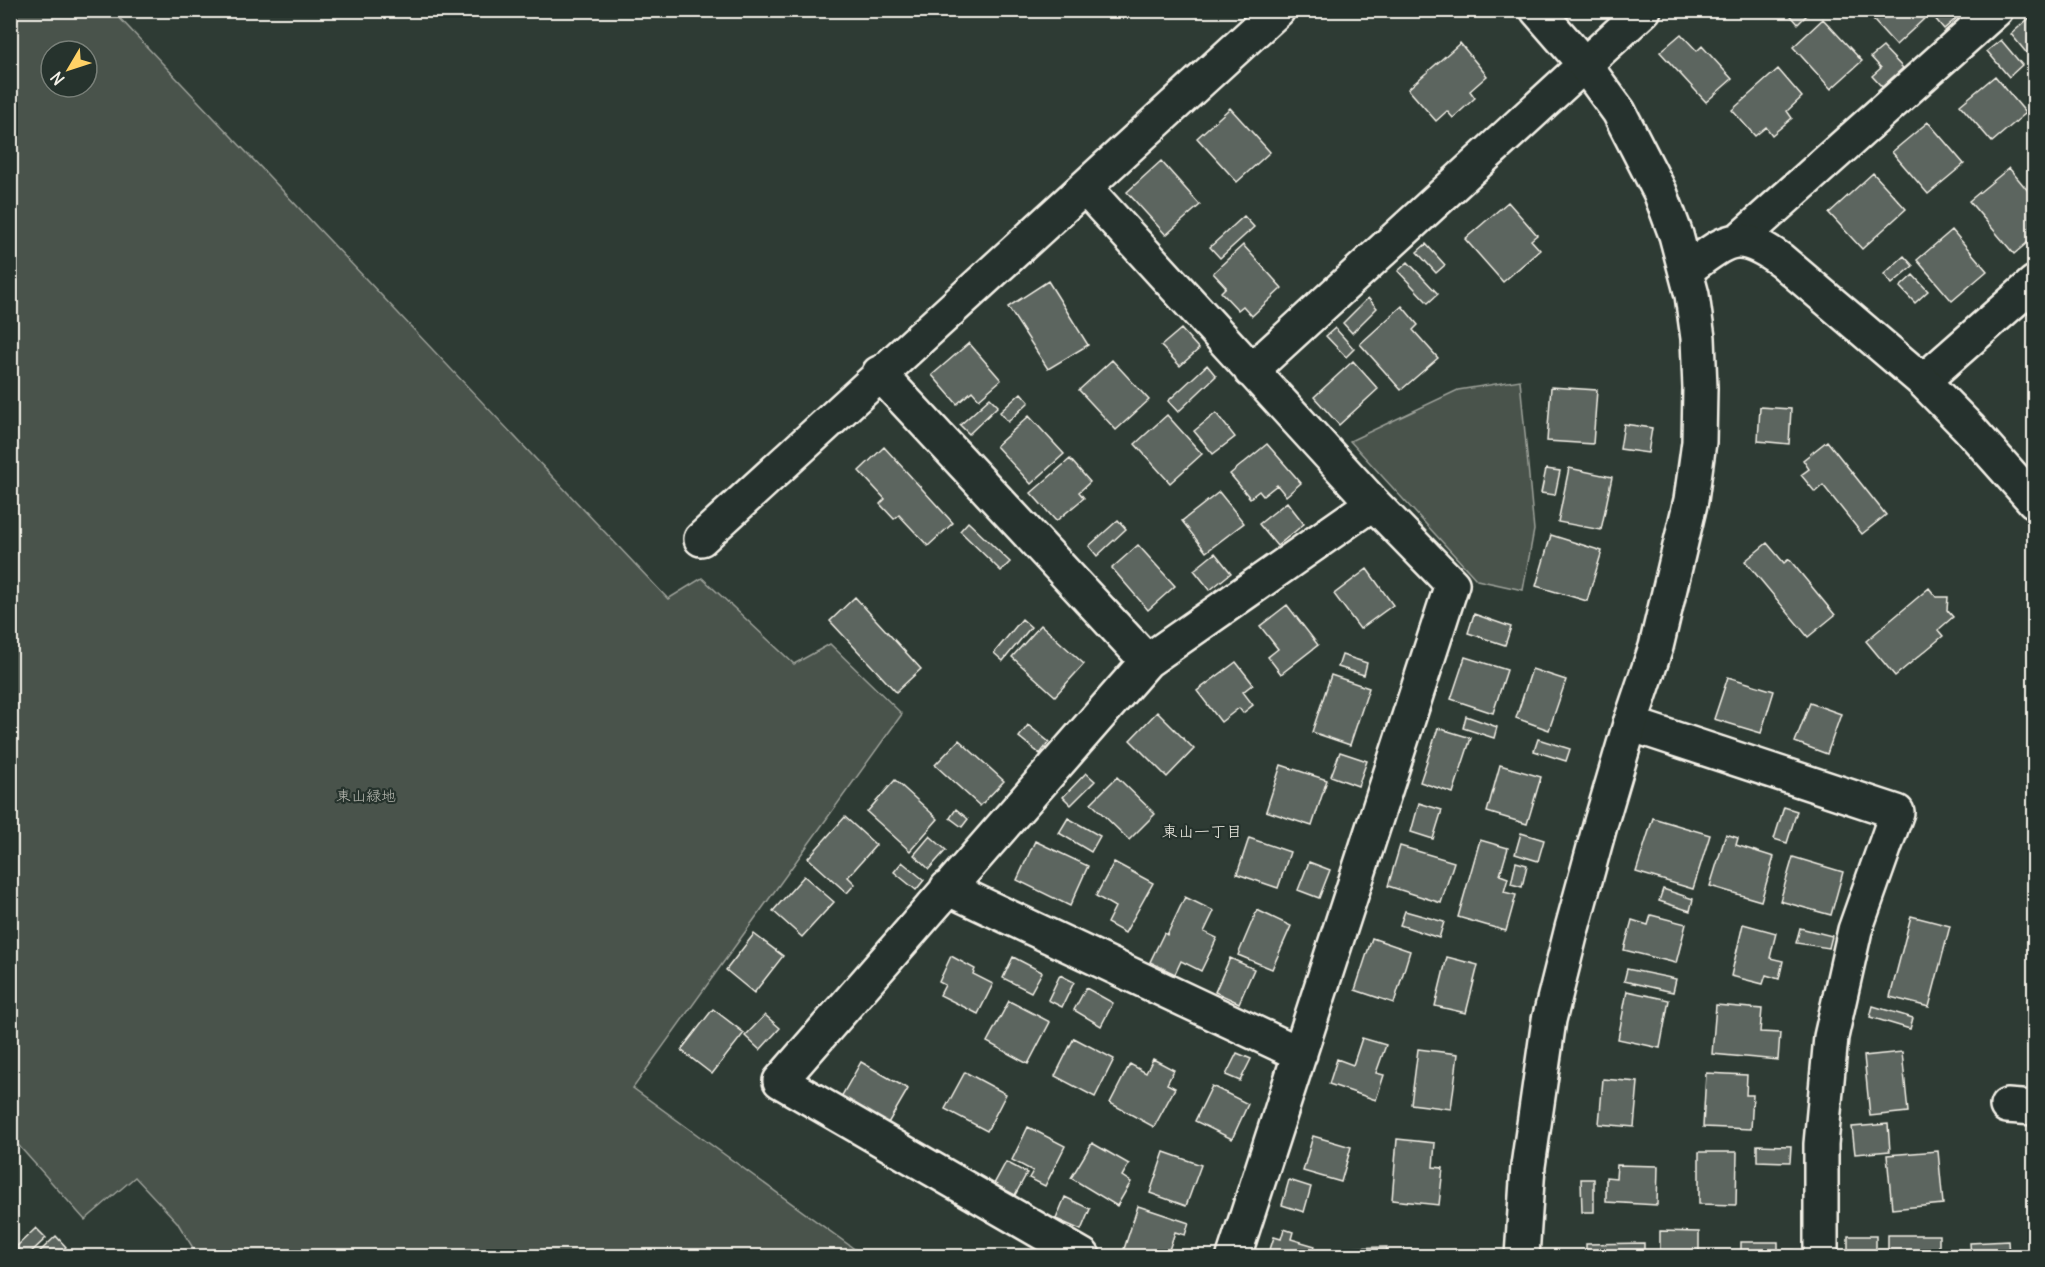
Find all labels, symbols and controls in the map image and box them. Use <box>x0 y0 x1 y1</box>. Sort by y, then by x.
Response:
north arrow <box>39 39 99 99</box>
text: N <box>46 68 69 89</box>
park label: 東山緑地 <box>336 786 396 805</box>
district label: 東山一丁目 <box>1162 821 1242 841</box>

